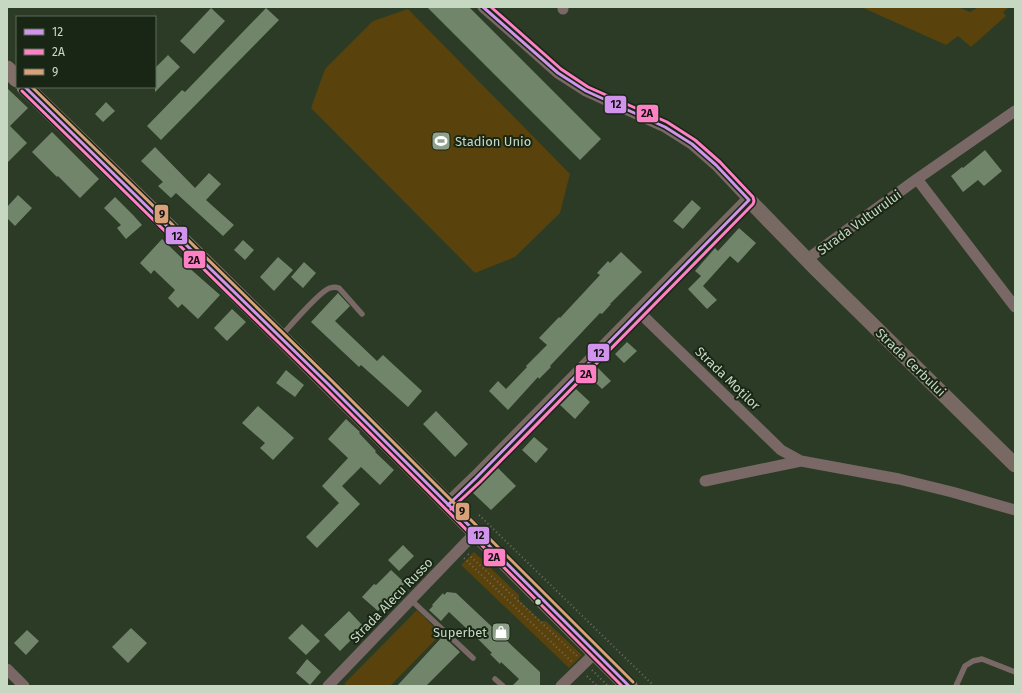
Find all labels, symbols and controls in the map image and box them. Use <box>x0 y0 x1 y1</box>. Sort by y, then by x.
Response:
legend <box>16 16 156 88</box>
text: 12 <box>52 25 63 39</box>
text: 2A <box>52 45 65 59</box>
text: 9 <box>52 65 58 79</box>
line badge: 12 <box>604 95 627 114</box>
text: 12 <box>611 98 622 111</box>
line badge: 2A <box>636 104 659 123</box>
text: 2A <box>641 107 654 120</box>
sports icon: Stadion Unio <box>430 130 452 152</box>
place label: Stadion Unio <box>455 134 531 149</box>
street label: Strada Vulturului <box>814 187 904 258</box>
line badge: 9 <box>154 204 169 224</box>
text: 9 <box>159 208 165 221</box>
line badge: 12 <box>165 226 188 245</box>
text: 12 <box>172 230 183 243</box>
line badge: 2A <box>183 250 206 269</box>
text: 2A <box>188 254 201 267</box>
street label: Strada Cerbului <box>873 325 949 399</box>
line badge: 12 <box>587 343 610 362</box>
street label: Strada Moților <box>691 344 763 414</box>
text: 12 <box>594 347 605 360</box>
line badge: 2A <box>575 364 597 384</box>
text: 2A <box>580 368 593 381</box>
line badge: 9 <box>455 502 470 521</box>
text: 9 <box>459 505 465 518</box>
line badge: 12 <box>467 526 490 545</box>
text: 12 <box>474 529 485 542</box>
line badge: 2A <box>483 548 506 567</box>
text: 2A <box>488 551 501 564</box>
street label: Strada Alecu Russo <box>347 555 436 646</box>
unlabelled marker <box>533 597 543 607</box>
shop icon: Superbet <box>490 621 512 643</box>
place label: Superbet <box>433 625 487 640</box>

